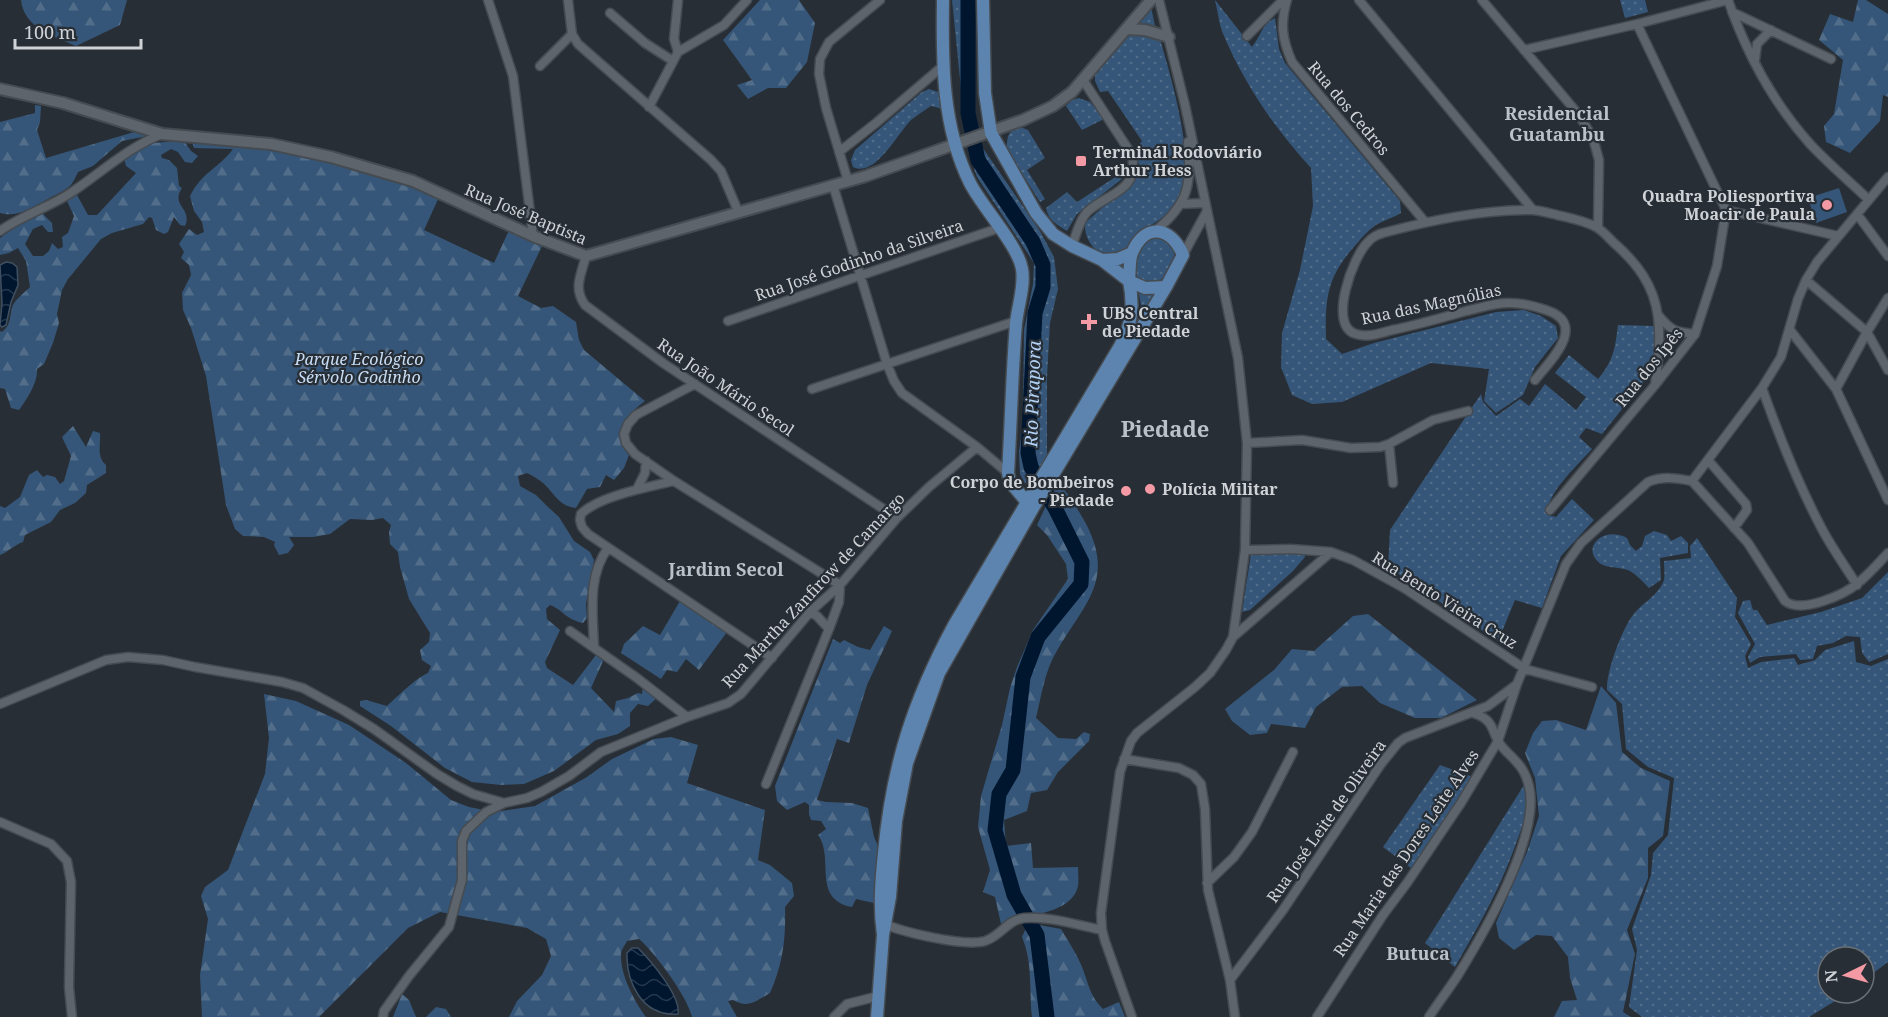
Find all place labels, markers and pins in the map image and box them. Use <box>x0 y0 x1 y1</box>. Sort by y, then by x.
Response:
place label: Terminál Rodoviário Arthur Hess <box>1093 141 1262 181</box>
marker: Terminál Rodoviário Arthur Hess <box>1074 154 1088 168</box>
place label: Quadra Poliesportiva Moacir de Paula <box>1642 185 1815 225</box>
marker: Quadra Poliesportiva Moacir de Paula <box>1820 198 1834 212</box>
place label: UBS Central de Piedade <box>1102 302 1199 342</box>
marker: UBS Central de Piedade <box>1080 313 1098 331</box>
place label: Corpo de Bombeiros - Piedade <box>950 471 1114 511</box>
place label: Polícia Militar <box>1162 478 1278 500</box>
marker: Polícia Militar <box>1143 482 1157 496</box>
marker: Corpo de Bombeiros - Piedade <box>1119 484 1133 498</box>

